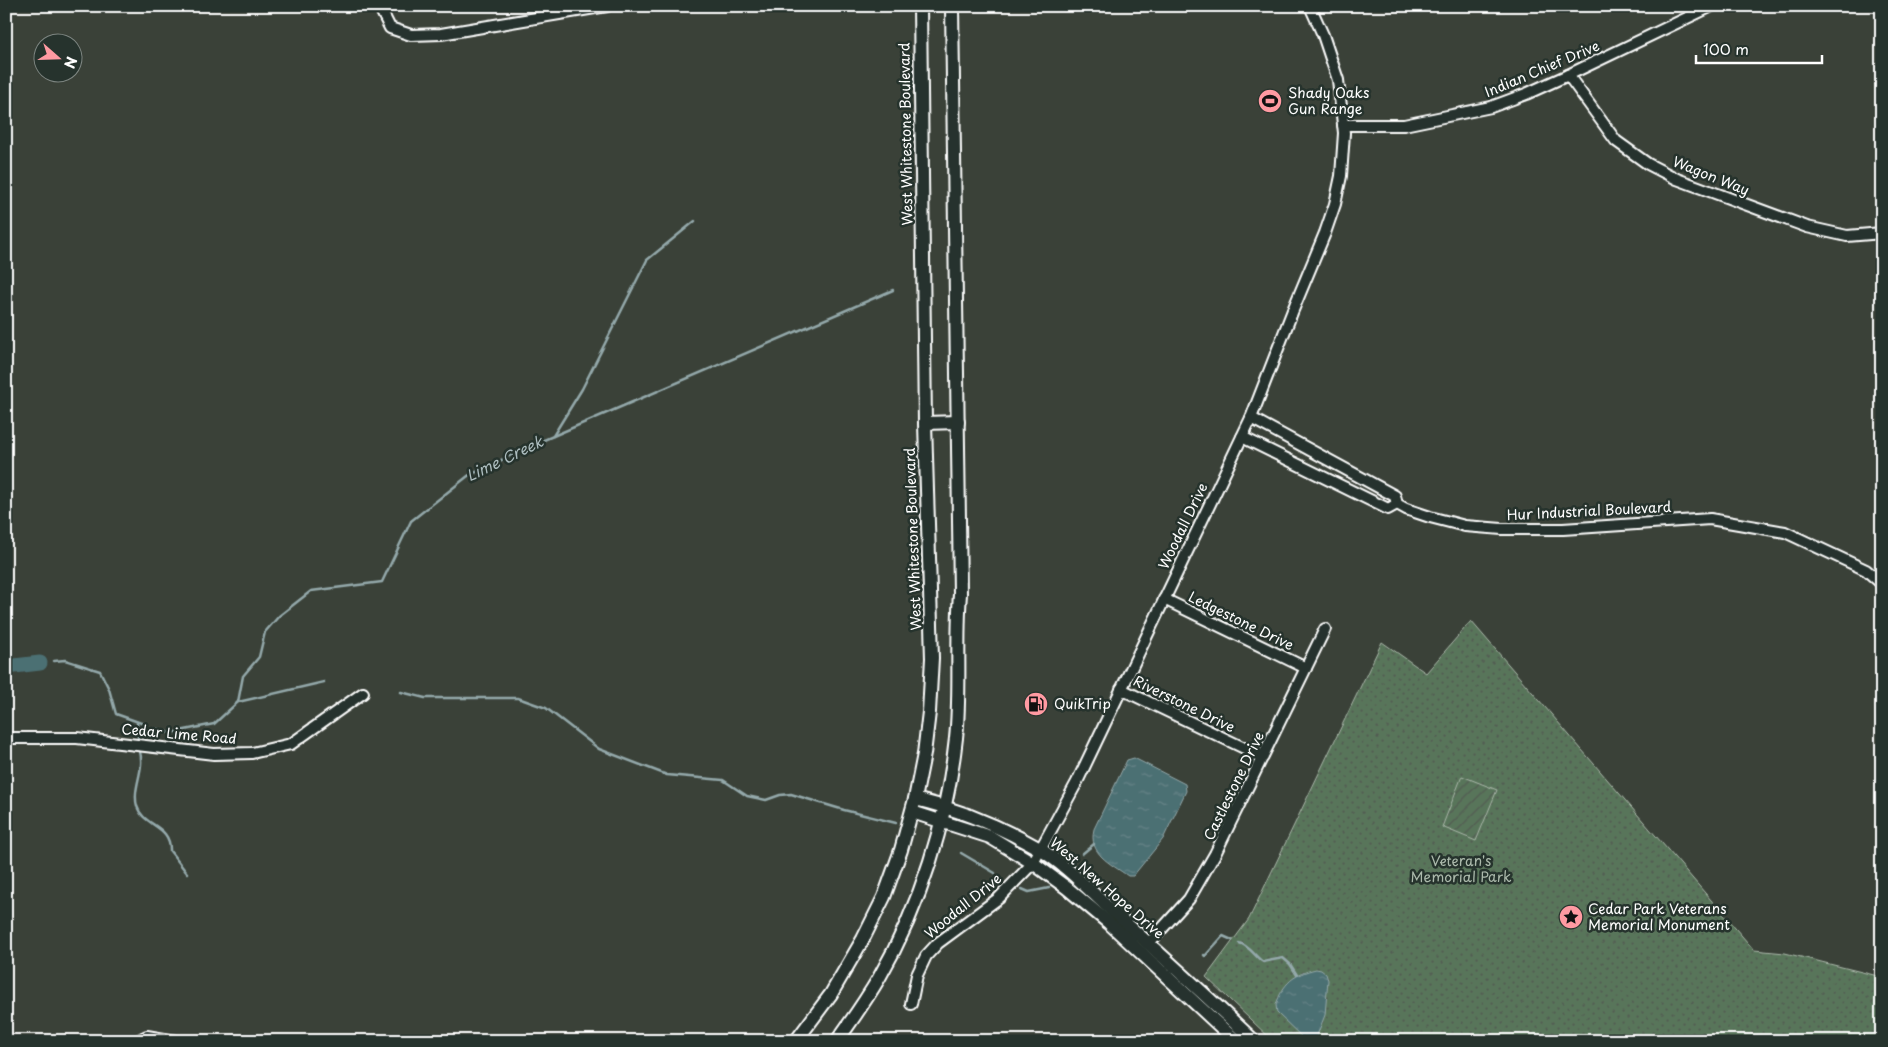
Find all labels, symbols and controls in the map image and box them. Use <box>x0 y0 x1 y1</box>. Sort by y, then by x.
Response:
north arrow <box>32 32 82 82</box>
scale bar <box>1696 32 1822 64</box>
street label: Indian Chief Drive <box>1481 35 1602 102</box>
text: 100 m <box>1703 37 1749 60</box>
street label: West Whitestone Boulevard <box>893 42 918 226</box>
text: N <box>59 54 82 71</box>
place label: Shady Oaks Gun Range <box>1288 82 1369 119</box>
sports icon: Shady Oaks Gun Range <box>1257 88 1283 114</box>
street label: Wagon Way <box>1670 151 1753 200</box>
water label: Lime Creek <box>462 429 548 486</box>
street label: West Whitestone Boulevard <box>899 447 926 631</box>
street label: Woodall Drive <box>1153 479 1213 573</box>
street label: Hur Industrial Boulevard <box>1506 496 1672 525</box>
street label: Ledgestone Drive <box>1185 586 1297 655</box>
street label: Riverstone Drive <box>1130 670 1239 737</box>
fuel station icon: QuikTrip <box>1023 691 1049 717</box>
place label: QuikTrip <box>1054 693 1111 714</box>
street label: Cedar Lime Road <box>121 718 237 749</box>
street label: Castlestone Drive <box>1198 728 1269 844</box>
street label: West New Hope Drive <box>1046 832 1169 943</box>
park label: Veteran's Memorial Park <box>1411 850 1512 887</box>
street label: Woodall Drive <box>920 868 1006 943</box>
place label: Cedar Park Veterans Memorial Monument <box>1588 898 1730 935</box>
place icon: Cedar Park Veterans Memorial Monument <box>1558 904 1584 930</box>

